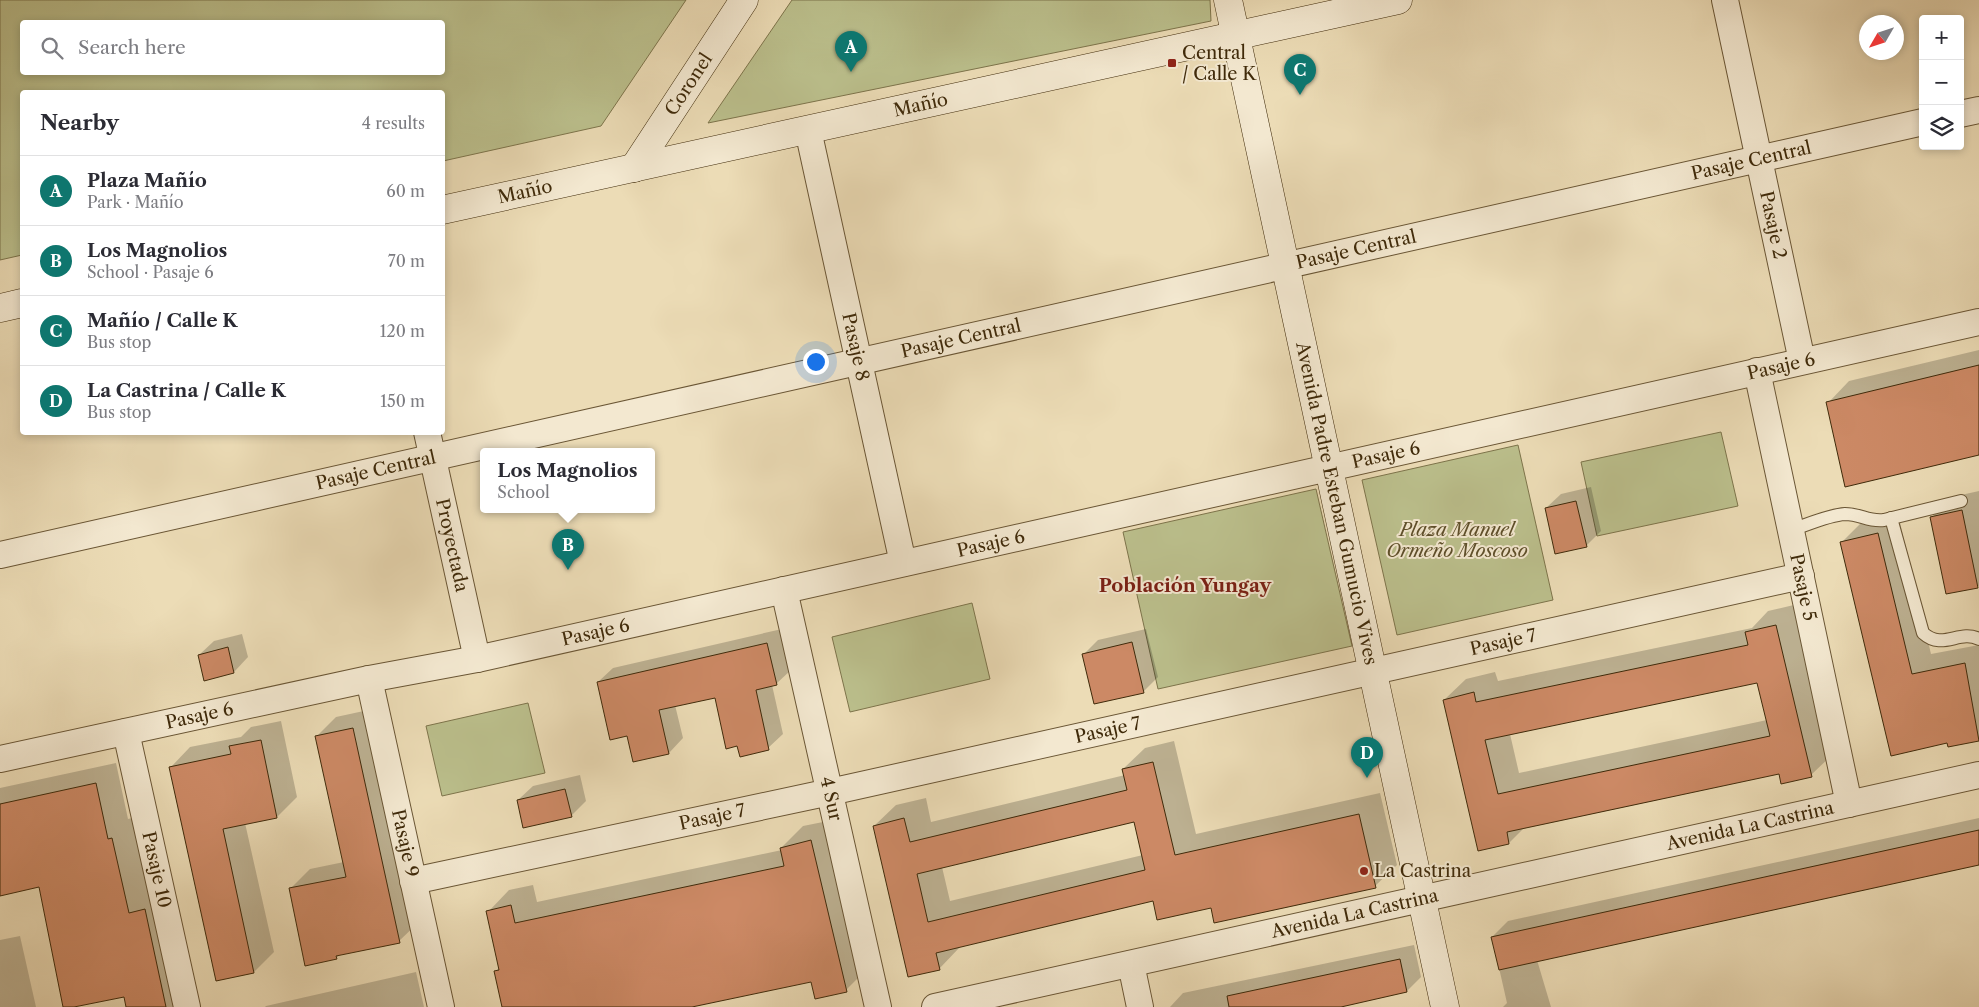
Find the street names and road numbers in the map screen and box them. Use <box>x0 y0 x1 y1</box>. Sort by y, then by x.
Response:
street label: Coronel <box>660 49 717 120</box>
street label: Mañío <box>891 88 950 122</box>
street label: Pasaje Central <box>1689 137 1813 185</box>
street label: Mañío <box>496 175 554 208</box>
street label: Pasaje 2 <box>1755 189 1791 261</box>
street label: Pasaje Central <box>1294 225 1418 274</box>
street label: Pasaje 8 <box>837 311 874 383</box>
street label: Pasaje Central <box>899 314 1023 363</box>
street label: Avenida Padre Esteban Gumucio Vives <box>1291 339 1382 667</box>
street label: Pasaje 6 <box>1745 348 1817 385</box>
street label: Pasaje 6 <box>1350 437 1422 473</box>
street label: Pasaje Central <box>313 446 438 495</box>
street label: Proyectada <box>431 496 473 595</box>
street label: Pasaje 6 <box>955 525 1027 562</box>
street label: Pasaje 5 <box>1785 551 1821 623</box>
street label: Pasaje 6 <box>560 614 632 651</box>
street label: Pasaje 7 <box>1468 624 1539 660</box>
street label: Pasaje 6 <box>163 698 235 734</box>
street label: Pasaje 7 <box>1073 712 1143 748</box>
street label: 4 Sur <box>815 775 847 823</box>
street label: Avenida La Castrina <box>1663 797 1836 855</box>
street label: Pasaje 7 <box>677 799 748 835</box>
street label: Pasaje 9 <box>387 807 423 879</box>
street label: Pasaje 10 <box>137 829 176 910</box>
street label: Avenida La Castrina <box>1268 884 1441 943</box>

